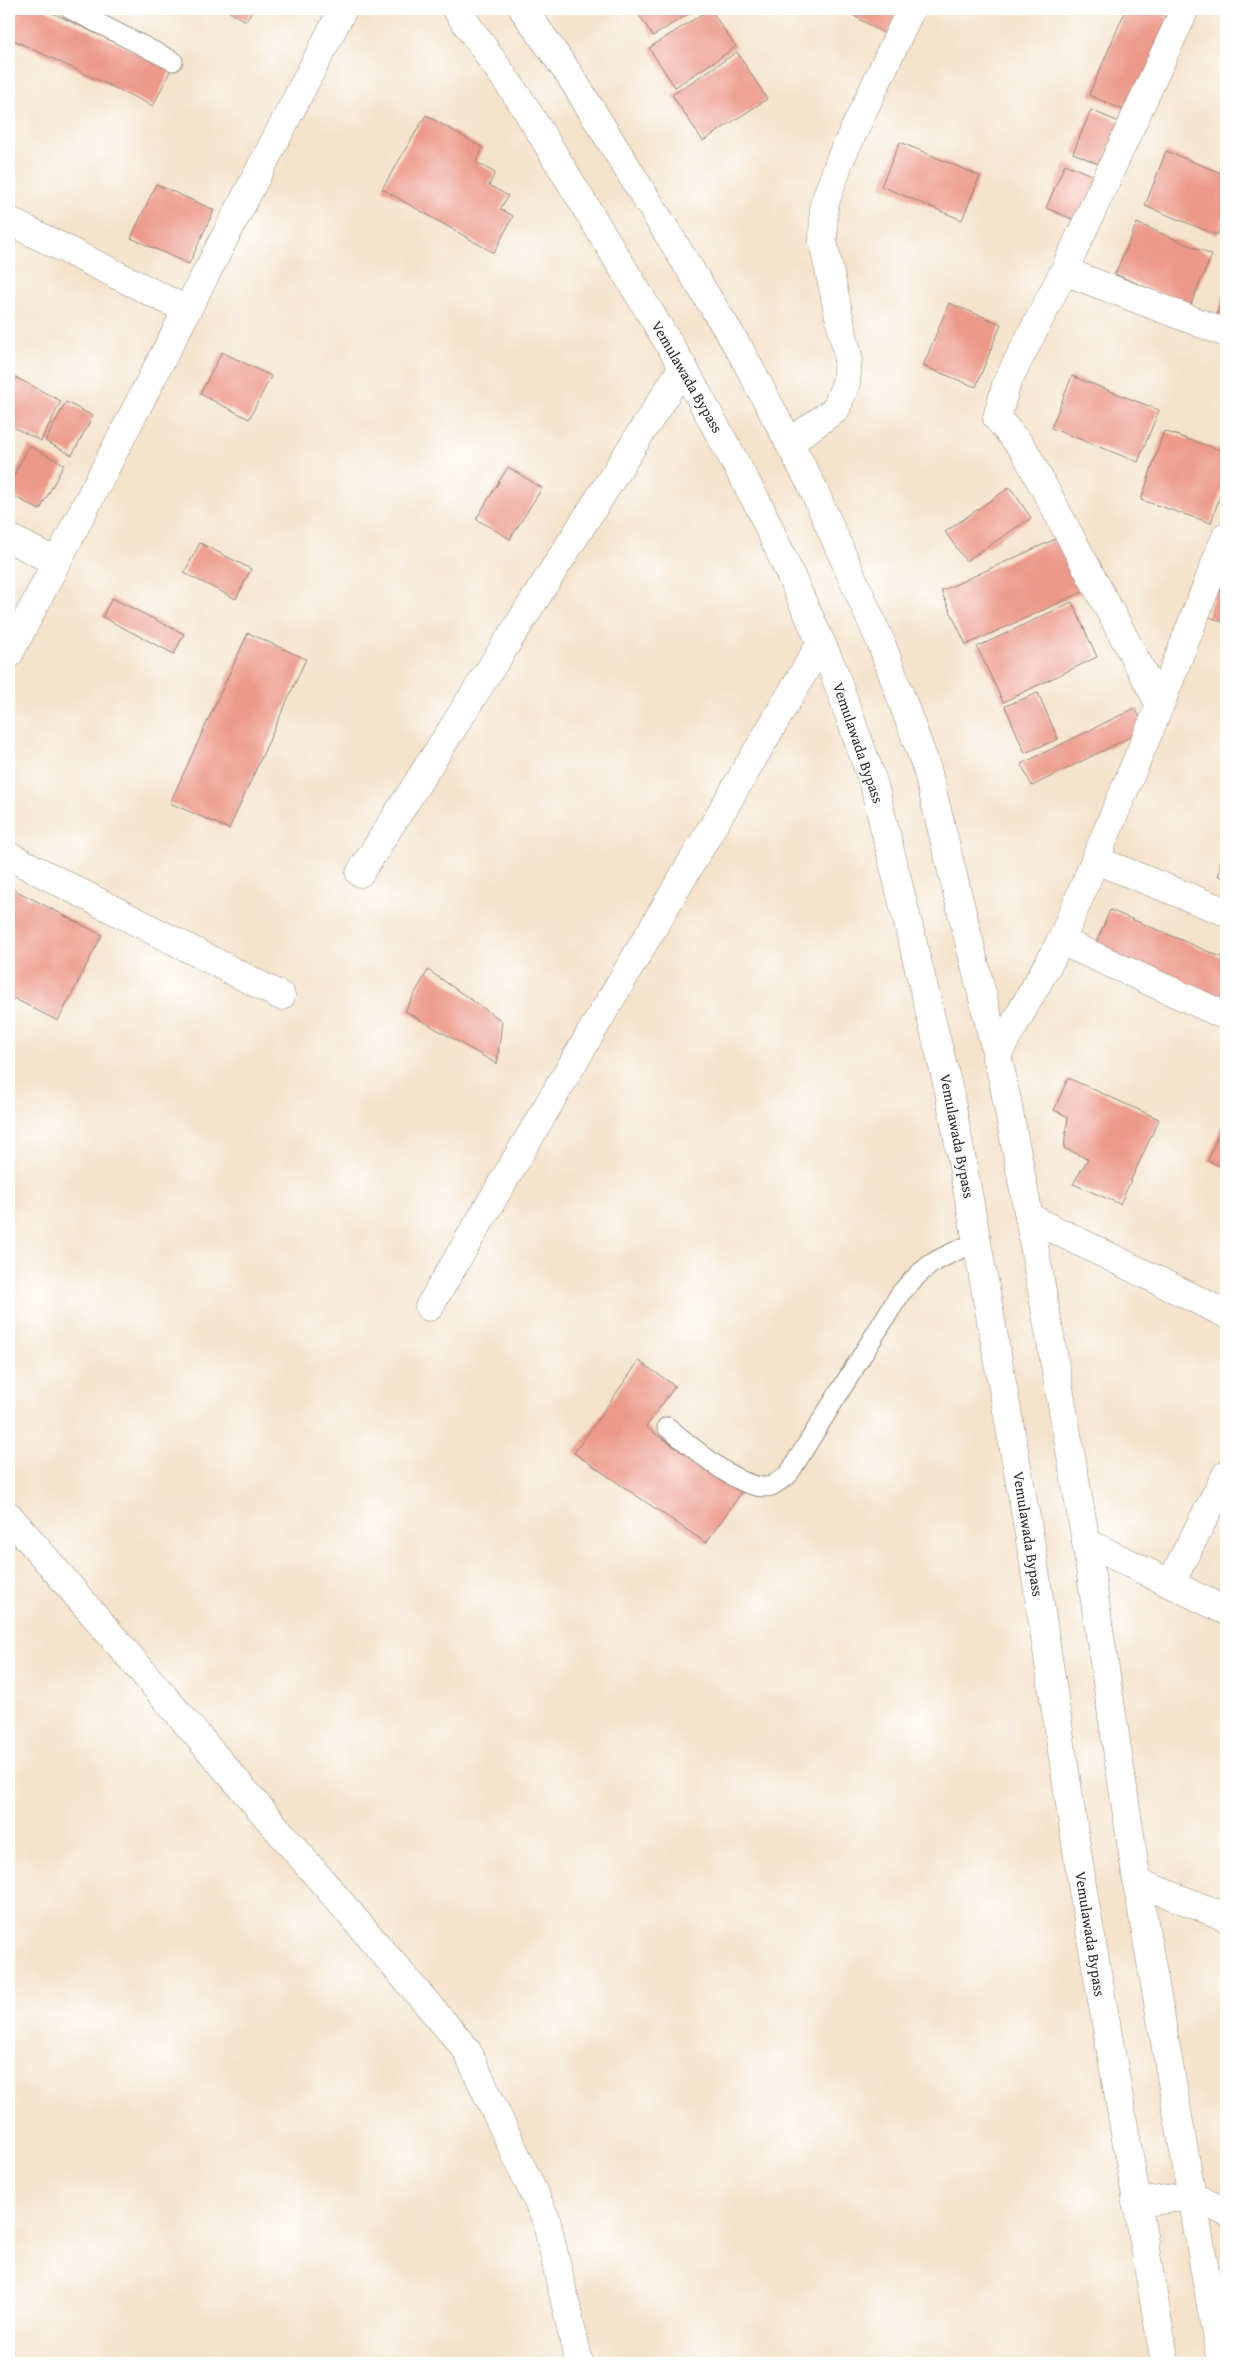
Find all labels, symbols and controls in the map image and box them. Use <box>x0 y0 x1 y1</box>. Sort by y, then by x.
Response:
street label: Vemulawada Bypass <box>647 317 728 437</box>
street label: Vemulawada Bypass <box>828 680 889 806</box>
street label: Vemulawada Bypass <box>935 1072 980 1200</box>
street label: Vemulawada Bypass <box>1008 1470 1049 1598</box>
street label: Vemulawada Bypass <box>1070 1870 1111 1998</box>

